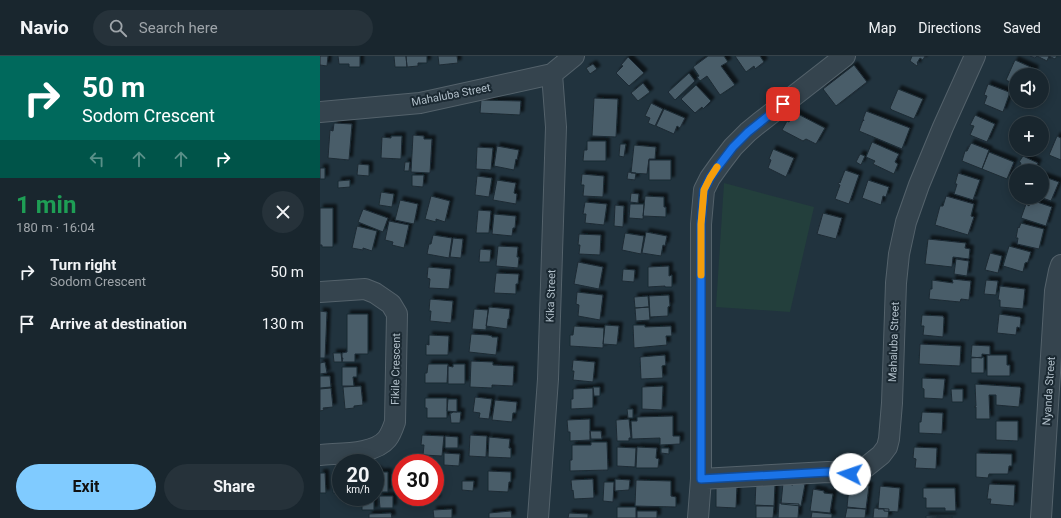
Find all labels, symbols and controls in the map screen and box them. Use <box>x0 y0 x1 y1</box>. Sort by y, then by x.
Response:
search box <box>93 10 373 46</box>
text: Navio <box>20 16 69 39</box>
icon: search <box>107 17 129 39</box>
text: Search here <box>139 19 218 37</box>
text: Map <box>869 20 896 36</box>
text: Directions <box>918 20 981 36</box>
text: Saved <box>1003 20 1041 36</box>
map controls <box>1009 68 1049 204</box>
button: sound <box>1009 68 1049 108</box>
text: 50 m <box>82 71 145 104</box>
icon: right <box>16 72 68 124</box>
street label: Mahaluba Street <box>410 81 492 109</box>
pin <box>766 87 800 121</box>
icon: arrive <box>772 93 794 115</box>
text: Sodom Crescent <box>82 105 215 126</box>
button: + <box>1009 116 1049 156</box>
icon: left <box>86 148 108 170</box>
icon: ahead <box>128 148 150 170</box>
icon: ahead <box>170 148 192 170</box>
icon: right <box>212 148 234 170</box>
button: − <box>1009 164 1049 204</box>
text: 1 min <box>16 191 76 219</box>
button: close <box>262 191 304 233</box>
text: 180 m · 16:04 <box>16 220 95 235</box>
text: Turn right <box>50 256 116 274</box>
icon: right <box>16 261 38 283</box>
text: 50 m <box>270 263 304 281</box>
street label: Kika Street <box>544 269 558 323</box>
text: Sodom Crescent <box>50 274 146 289</box>
street label: Mahaluba Street <box>886 301 902 382</box>
icon: arrive <box>16 313 38 335</box>
text: Arrive at destination <box>50 315 187 333</box>
text: 130 m <box>262 315 304 333</box>
street label: Fikile Crescent <box>389 333 403 405</box>
street label: Nyanda Street <box>1040 356 1058 426</box>
position arrow <box>829 453 871 495</box>
speed limit sign: 30 <box>392 454 444 506</box>
text: 20 <box>347 463 369 487</box>
button: Exit <box>16 464 156 510</box>
button: Share <box>164 464 304 510</box>
text: km/h <box>346 484 370 495</box>

